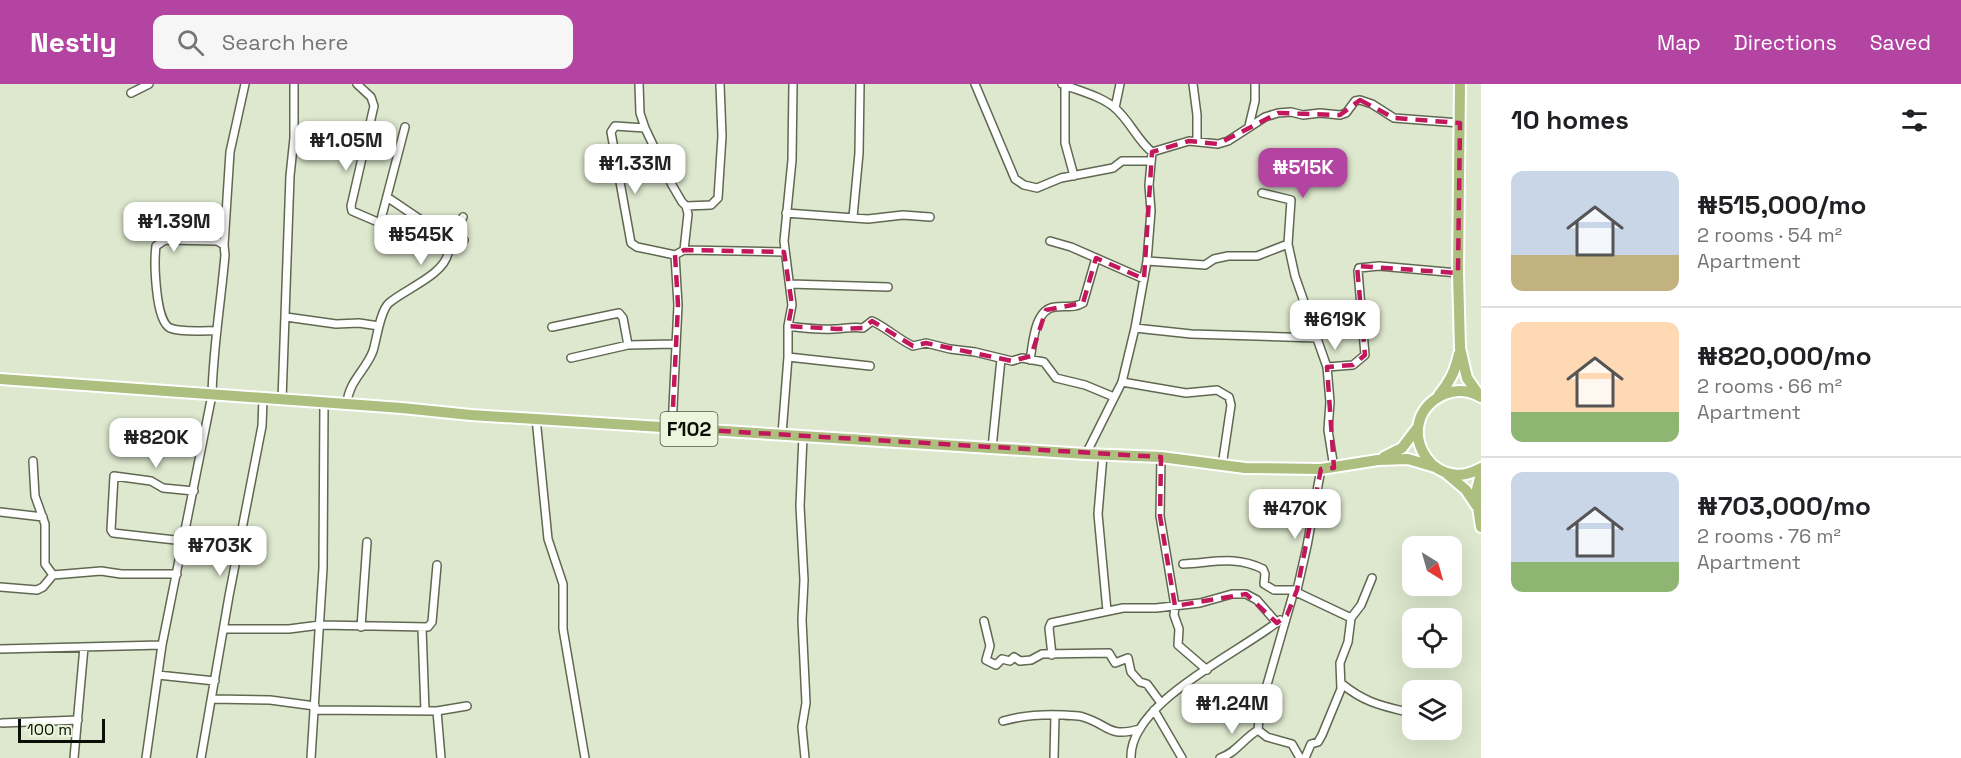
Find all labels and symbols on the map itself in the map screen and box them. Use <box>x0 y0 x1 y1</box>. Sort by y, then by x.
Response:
pin: ₦1.05M <box>297 121 395 172</box>
pin: ₦1.33M <box>586 144 684 195</box>
pin: ₦515K <box>1261 148 1345 199</box>
pin: ₦1.39M <box>125 202 223 253</box>
pin: ₦545K <box>379 215 463 266</box>
pin: ₦619K <box>1293 300 1377 351</box>
road number: F102 <box>660 412 718 446</box>
pin: ₦820K <box>114 418 198 469</box>
pin: ₦470K <box>1253 489 1337 540</box>
pin: ₦703K <box>178 526 262 577</box>
north arrow <box>1402 536 1462 596</box>
pin: ₦1.24M <box>1183 684 1281 735</box>
scale bar <box>18 716 105 744</box>

